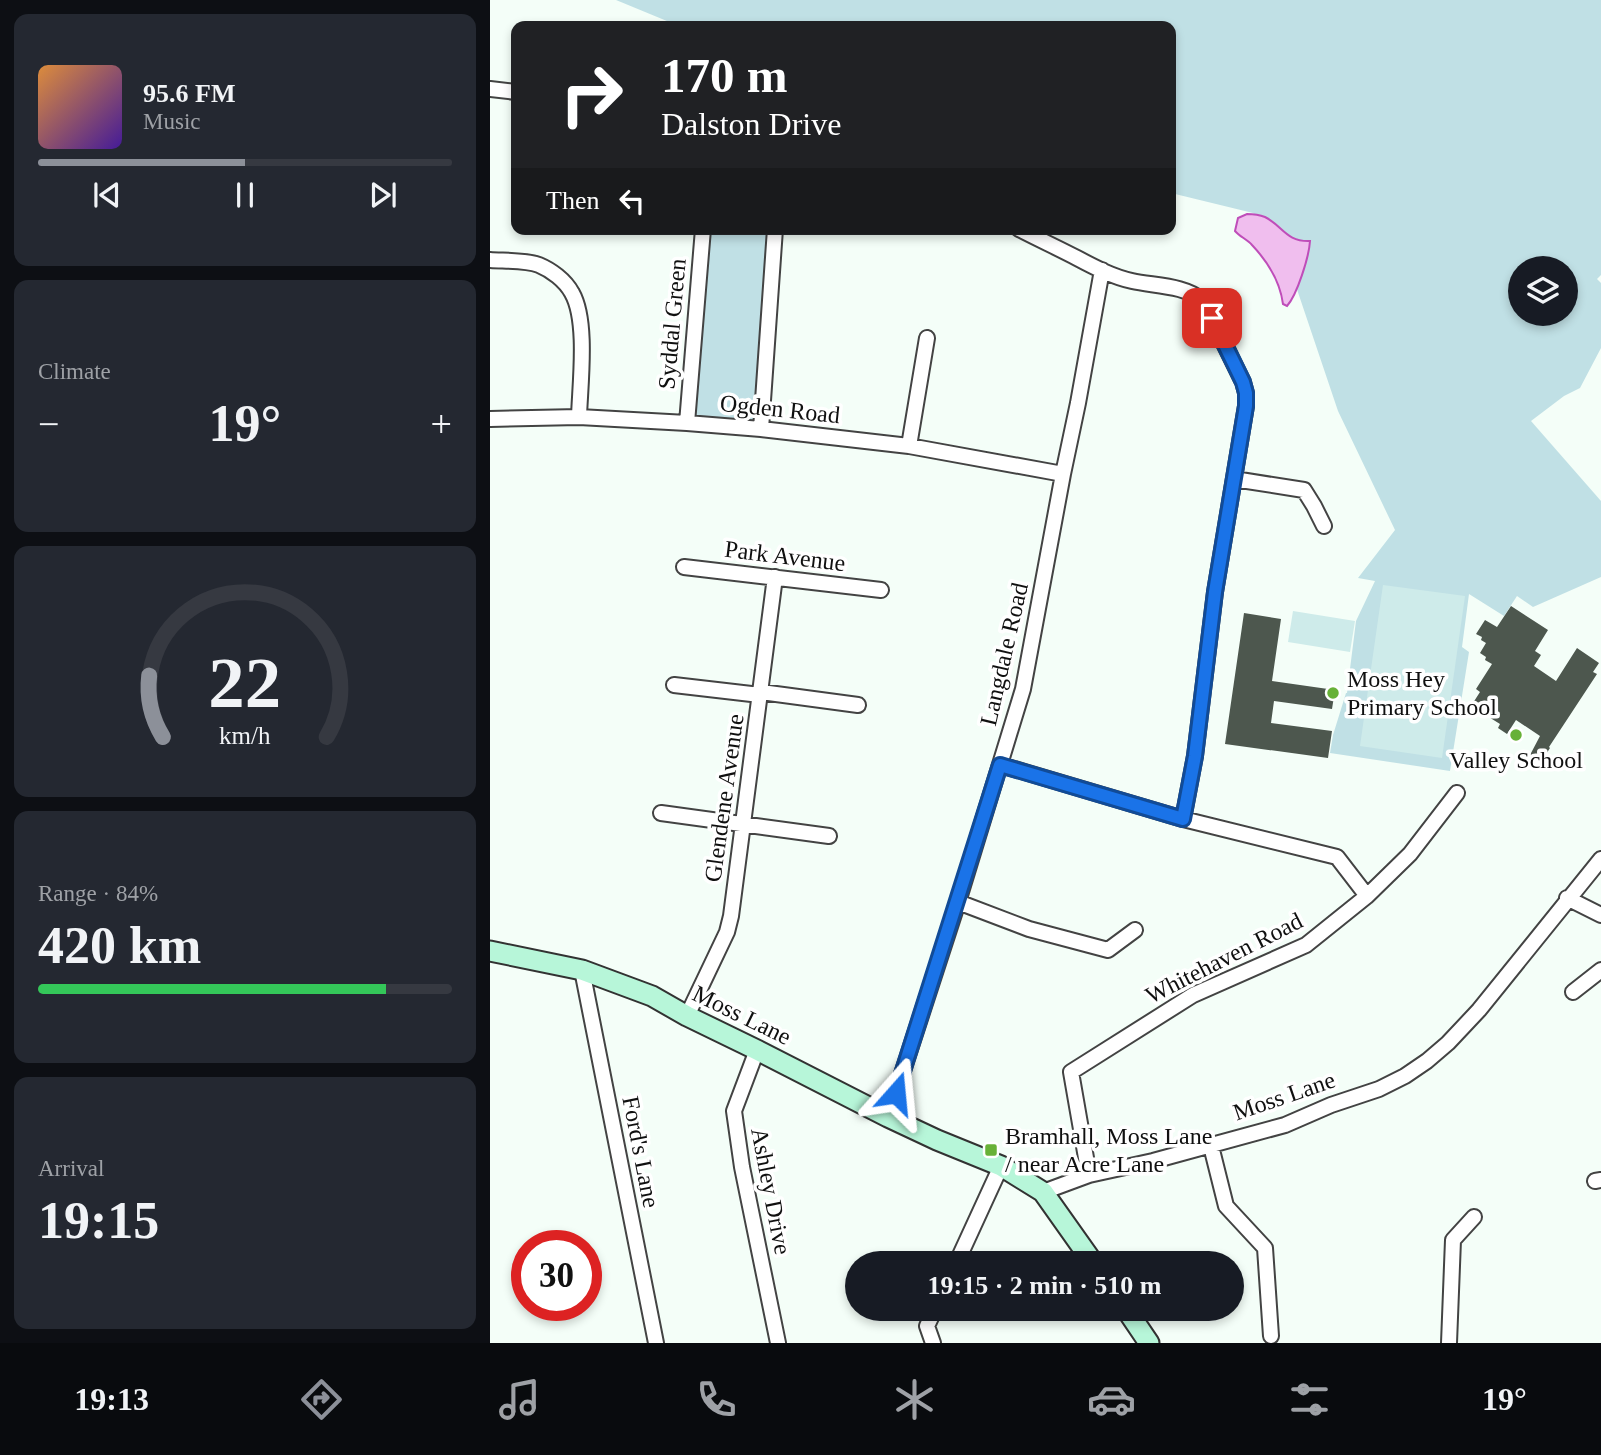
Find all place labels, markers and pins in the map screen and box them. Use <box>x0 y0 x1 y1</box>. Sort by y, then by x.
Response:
pin <box>1182 288 1242 348</box>
place label: Moss Hey Primary School <box>1347 666 1497 720</box>
marker: Moss Hey Primary School <box>1325 685 1341 701</box>
marker: Valley School <box>1508 727 1524 743</box>
place label: Valley School <box>1449 747 1583 773</box>
place label: Bramhall, Moss Lane / near Acre Lane <box>1005 1123 1212 1177</box>
marker: Bramhall, Moss Lane / near Acre Lane <box>983 1142 999 1158</box>

